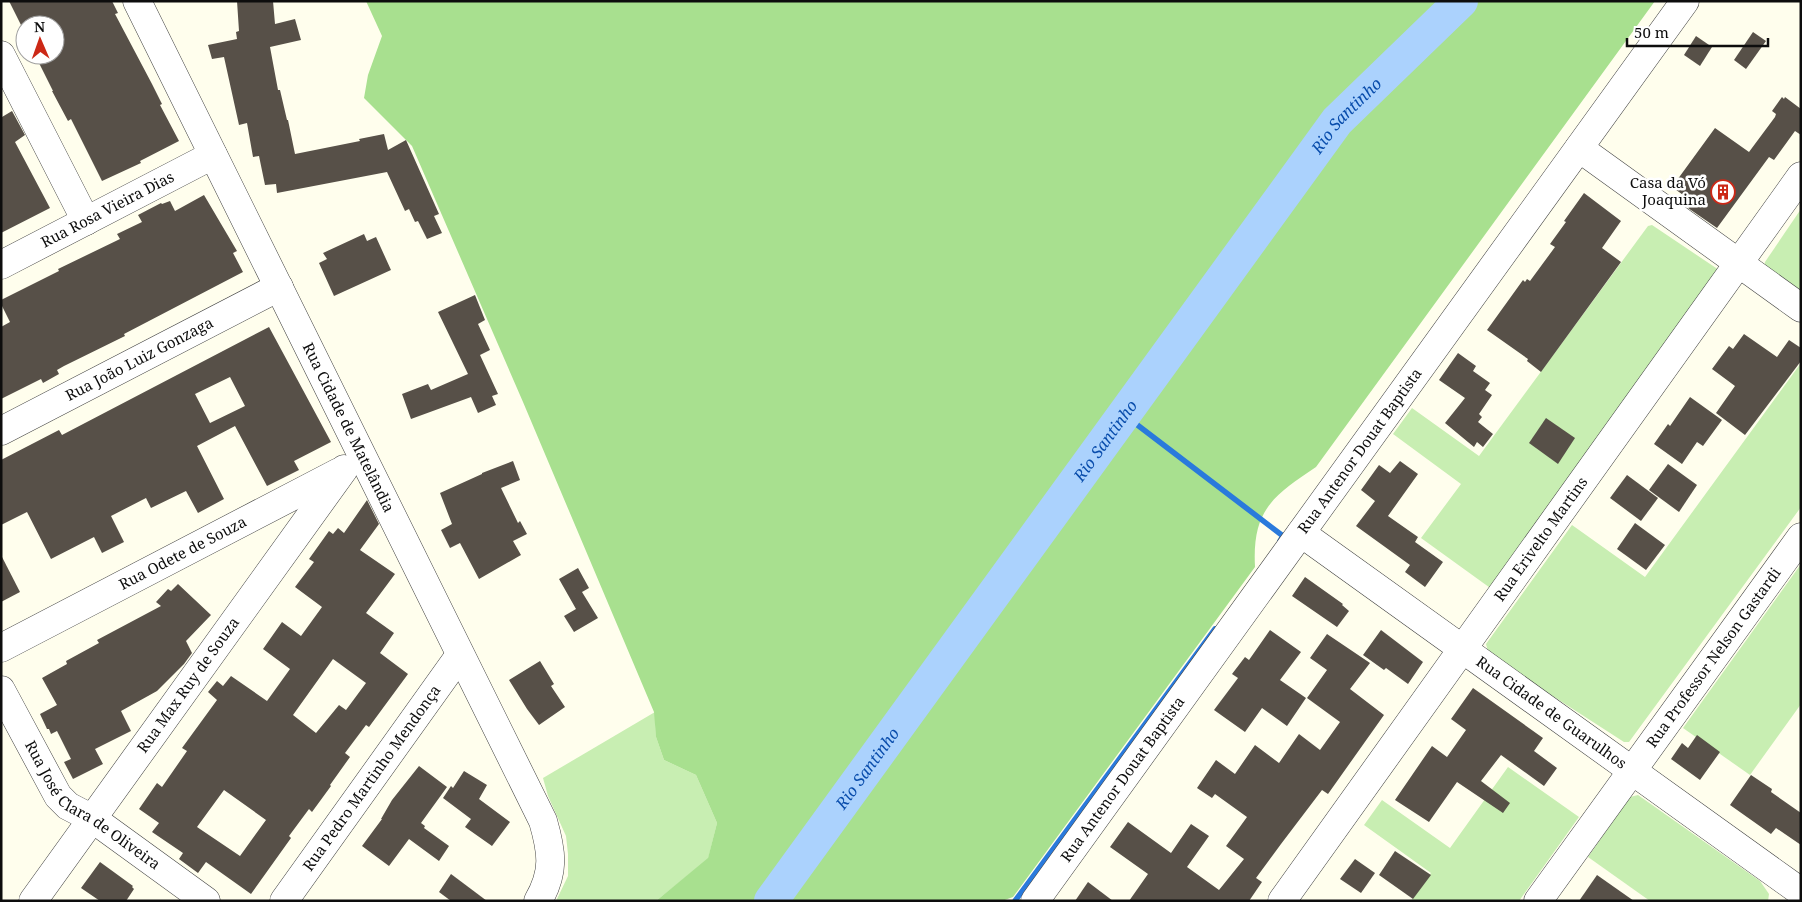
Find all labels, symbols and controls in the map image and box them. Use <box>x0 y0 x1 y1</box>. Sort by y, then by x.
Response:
north arrow <box>15 15 65 65</box>
scale bar <box>1627 15 1768 47</box>
text: N <box>34 17 45 36</box>
text: 50 m <box>1634 22 1669 42</box>
water label: Rio Santinho <box>1305 73 1386 159</box>
street label: Rua Rosa Vieira Dias <box>37 166 177 252</box>
place label: Casa da Vó Joaquina <box>1630 172 1706 209</box>
building icon: Casa da Vó Joaquina <box>1710 179 1736 205</box>
street label: Rua João Luiz Gonzaga <box>62 312 216 405</box>
street label: Rua Cidade de Matelândia <box>299 339 400 515</box>
street label: Rua Antenor Douat Baptista <box>1293 364 1426 537</box>
water label: Rio Santinho <box>1068 395 1142 486</box>
street label: Rua Erivelto Martins <box>1489 472 1592 605</box>
street label: Rua Odete de Souza <box>115 511 250 594</box>
street label: Rua Professor Nelson Gastardi <box>1641 563 1785 751</box>
street label: Rua Max Ruy de Souza <box>132 613 243 756</box>
street label: Rua Cidade de Guarulhos <box>1473 651 1631 773</box>
street label: Rua Pedro Martinho Mendonça <box>298 681 444 875</box>
street label: Rua Antenor Douat Baptista <box>1056 692 1189 866</box>
water label: Rio Santinho <box>830 723 904 814</box>
street label: Rua José Clara de Oliveira <box>21 737 165 874</box>

